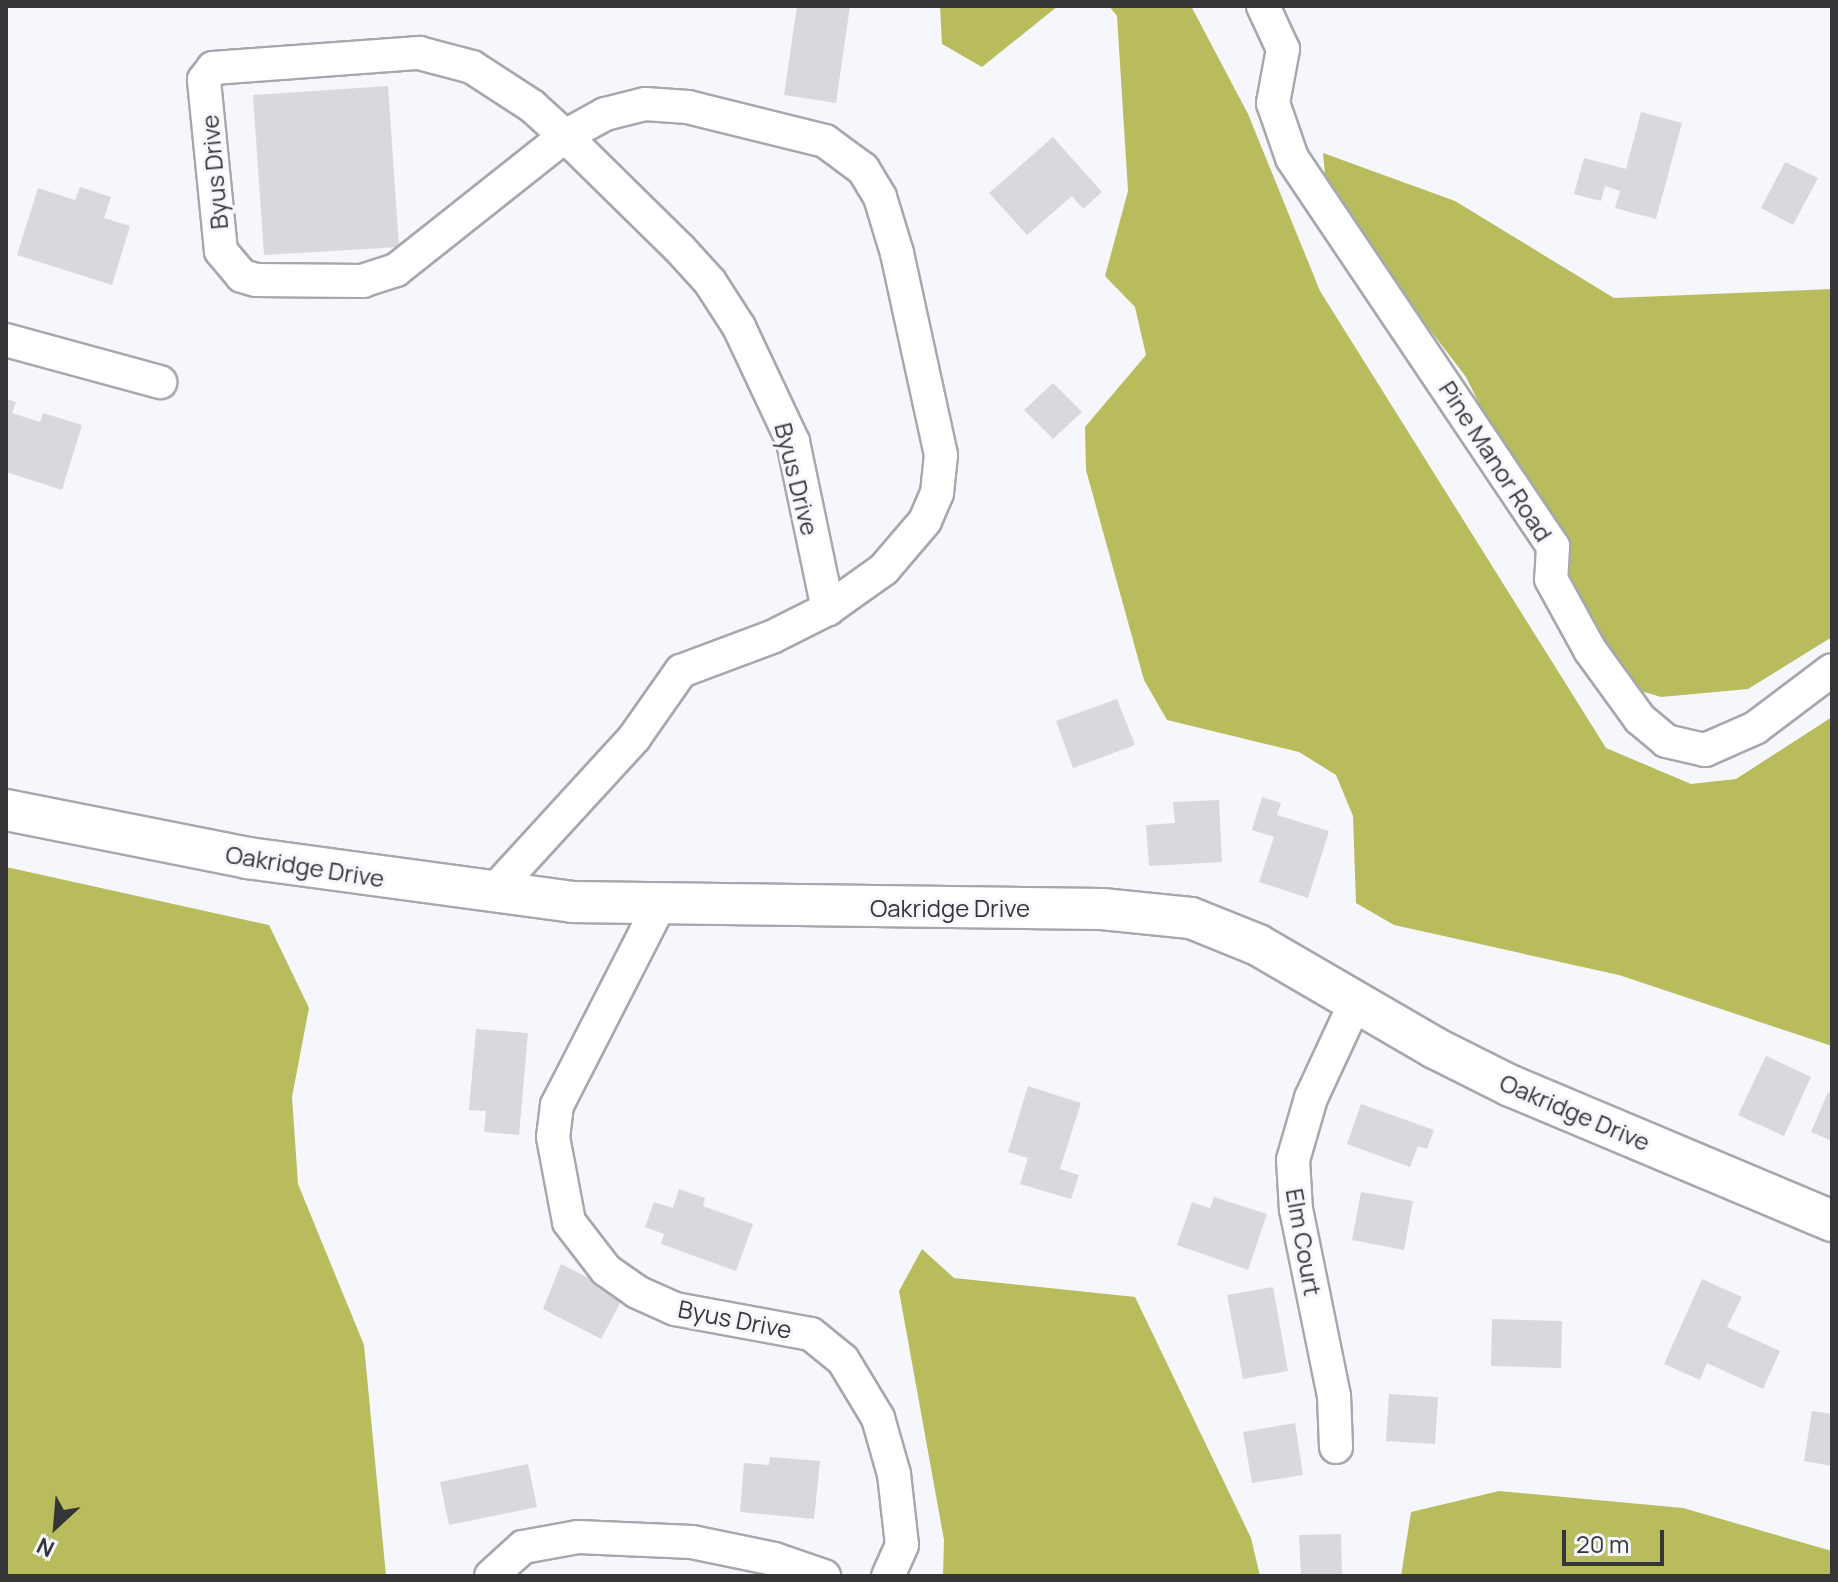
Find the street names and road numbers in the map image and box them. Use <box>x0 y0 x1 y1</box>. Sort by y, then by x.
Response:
street label: Byus Drive <box>195 113 233 231</box>
street label: Pine Manor Road <box>1433 375 1559 547</box>
street label: Byus Drive <box>769 420 825 538</box>
street label: Oakridge Drive <box>224 839 386 893</box>
street label: Oakridge Drive <box>870 894 1030 922</box>
street label: Oakridge Drive <box>1496 1067 1654 1157</box>
street label: Elm Court <box>1280 1186 1328 1298</box>
street label: Byus Drive <box>676 1294 794 1344</box>

